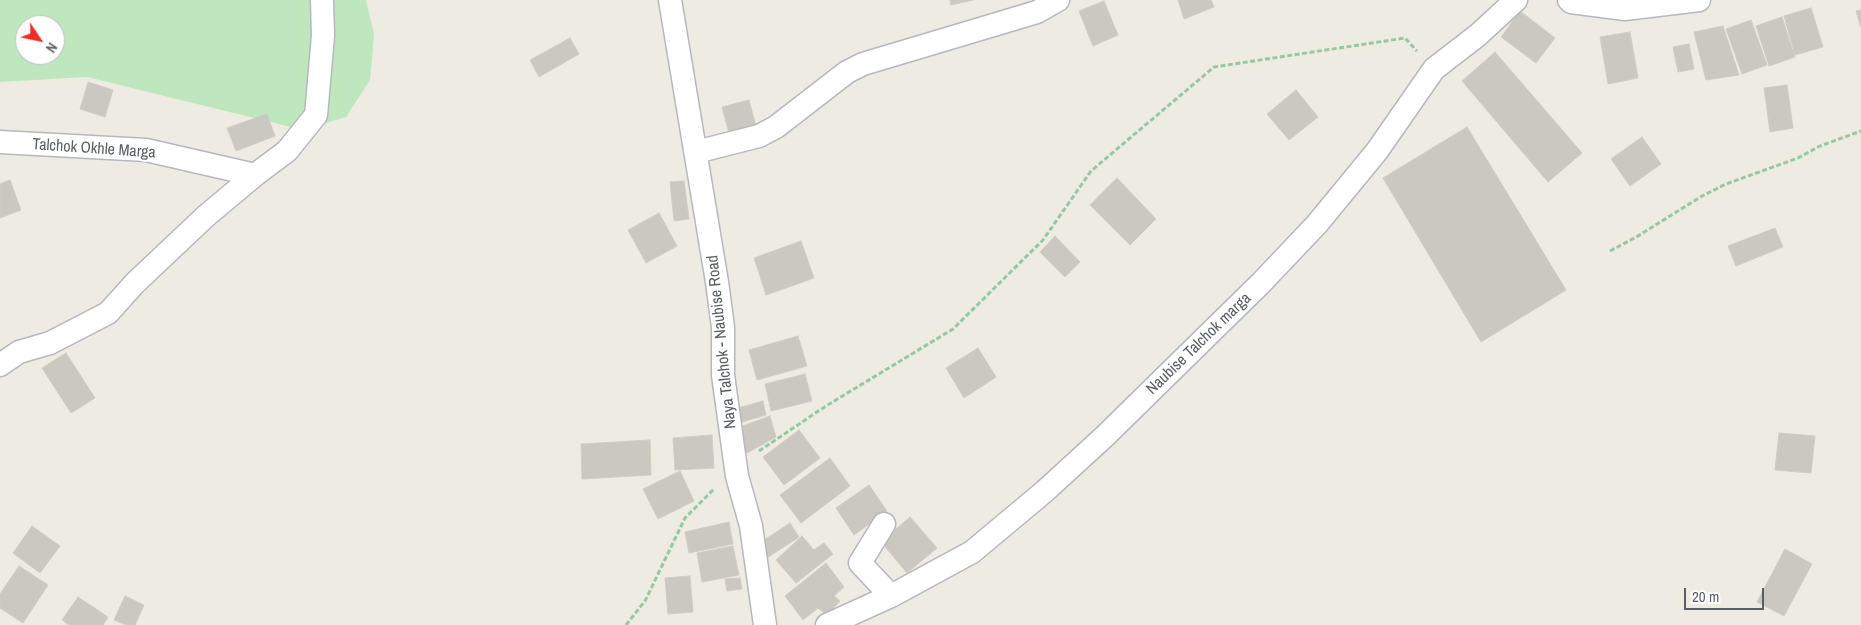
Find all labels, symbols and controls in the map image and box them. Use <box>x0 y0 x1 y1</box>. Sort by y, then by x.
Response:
north arrow <box>15 15 65 65</box>
text: N <box>42 39 61 56</box>
street label: Talchok Okhle Marga <box>32 135 156 163</box>
street label: Naya Talchok - Naubise Road <box>703 254 741 430</box>
street label: Naubise Talchok marga <box>1143 289 1255 399</box>
scale bar <box>1686 578 1766 610</box>
text: 20 m <box>1692 586 1719 607</box>

